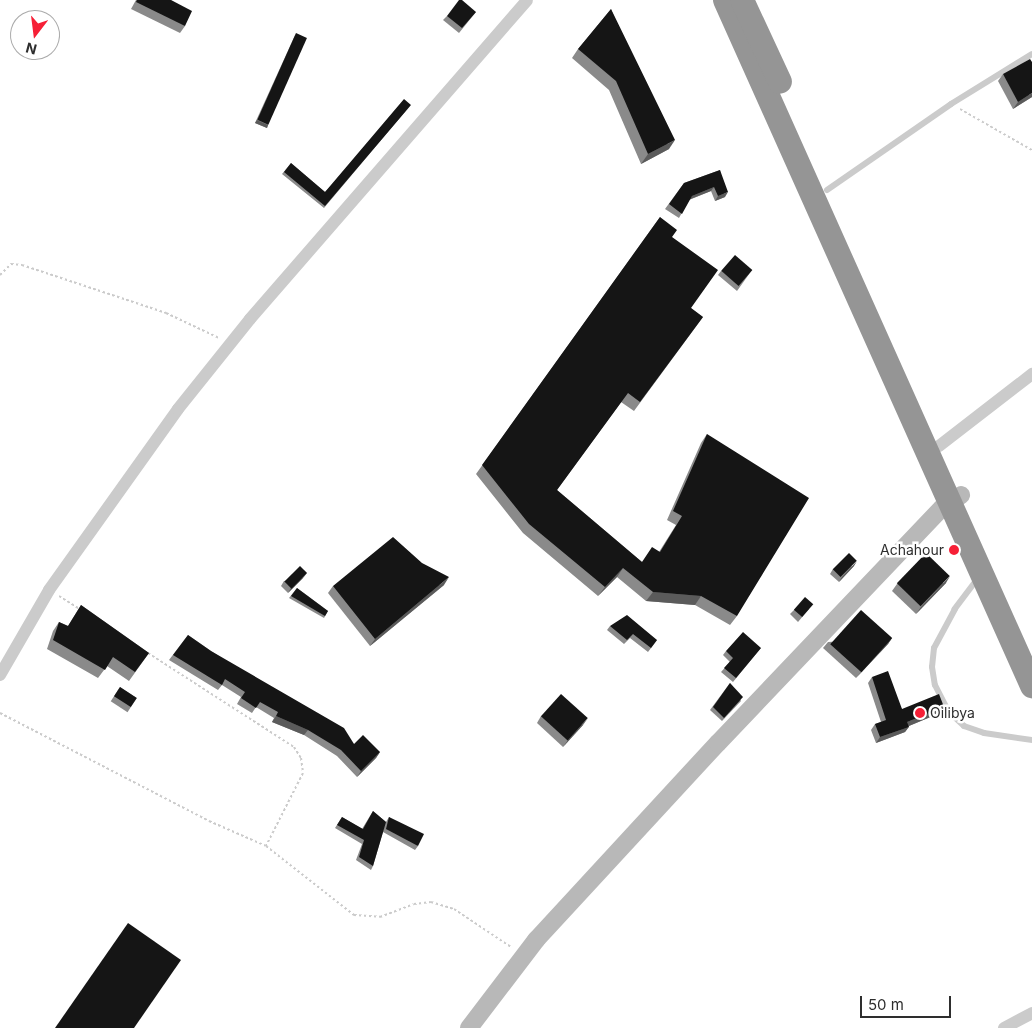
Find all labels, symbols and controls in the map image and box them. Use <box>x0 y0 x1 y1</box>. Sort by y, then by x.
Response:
north arrow <box>10 10 60 60</box>
text: N <box>24 39 39 59</box>
place label: Achahour <box>880 542 944 558</box>
marker: Achahour <box>948 544 960 556</box>
place label: Oilibya <box>930 705 975 721</box>
marker: Oilibya <box>914 707 926 719</box>
scale bar <box>862 986 953 1018</box>
text: 50 m <box>868 995 904 1014</box>

